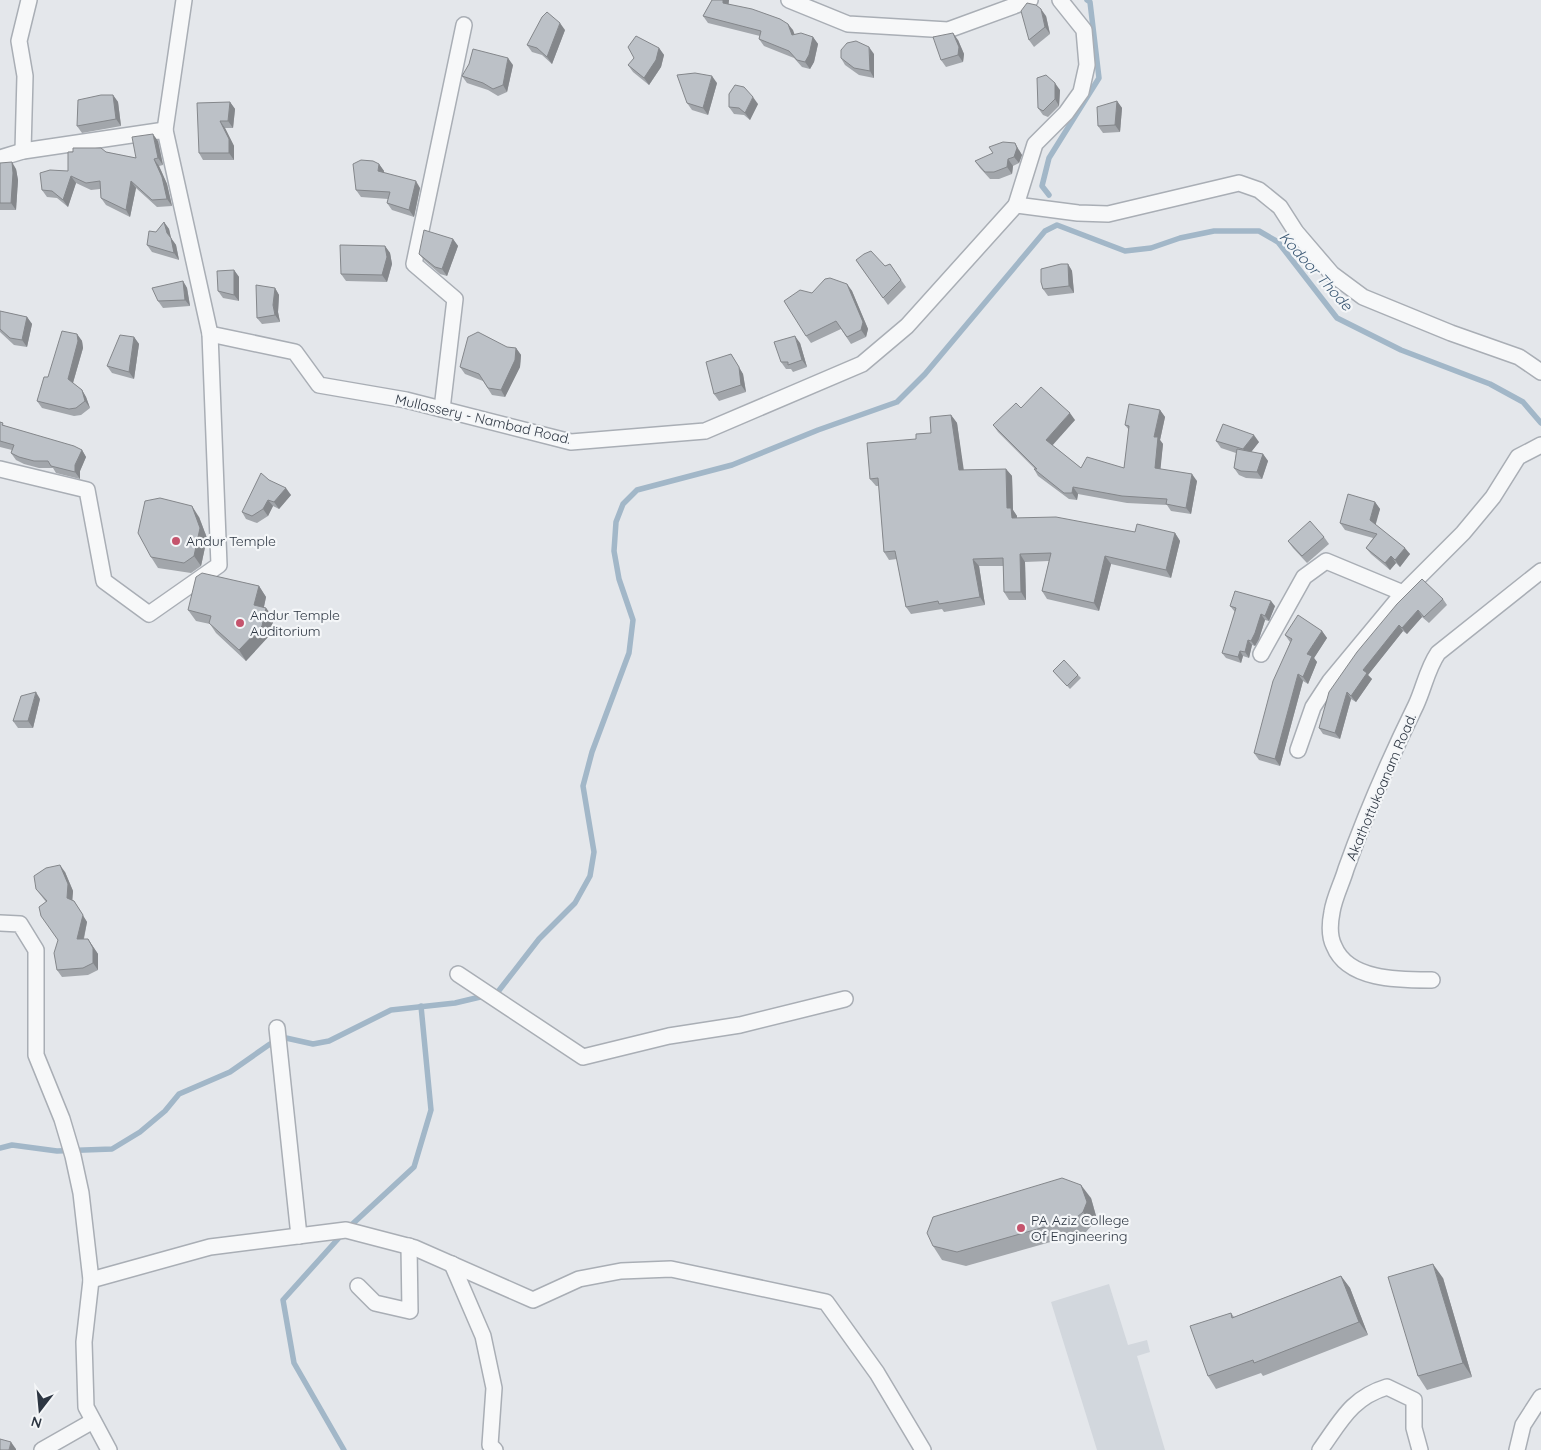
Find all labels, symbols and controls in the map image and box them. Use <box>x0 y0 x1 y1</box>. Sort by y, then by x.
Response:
water label: Kodoor Thode <box>1275 227 1357 315</box>
street label: Mullassery - Nambad Road. <box>393 390 573 448</box>
place label: Andur Temple <box>186 532 276 550</box>
marker: Andur Temple <box>170 535 182 547</box>
place label: Andur Temple Auditorium <box>250 606 340 640</box>
marker: Andur Temple Auditorium <box>234 617 246 629</box>
street label: Akathottukoanam Road. <box>1342 711 1420 863</box>
place label: PA Aziz College Of Engineering <box>1031 1211 1129 1245</box>
marker: PA Aziz College Of Engineering <box>1015 1222 1027 1234</box>
north arrow <box>15 1385 65 1435</box>
text: N <box>29 1412 44 1433</box>

